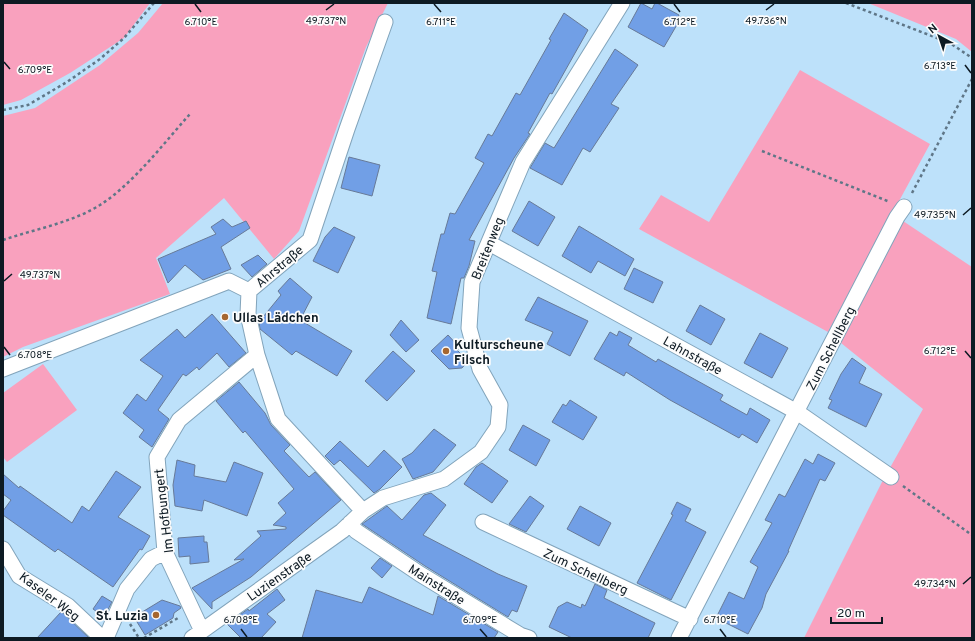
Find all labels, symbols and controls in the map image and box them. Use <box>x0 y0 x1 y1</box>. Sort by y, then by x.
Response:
text: 49.737°N <box>306 15 346 28</box>
text: 49.736°N <box>745 15 787 28</box>
text: 6.710°E <box>185 16 217 29</box>
text: 6.711°E <box>426 16 456 29</box>
text: 6.712°E <box>664 16 696 29</box>
north arrow <box>919 16 959 56</box>
text: N <box>926 21 941 37</box>
text: 6.713°E <box>924 60 956 73</box>
text: 6.709°E <box>18 64 52 77</box>
text: 49.735°N <box>914 209 956 222</box>
street label: Breitenweg <box>469 215 509 283</box>
street label: Ahrstraße <box>253 243 307 292</box>
text: 49.737°N <box>20 269 60 282</box>
street label: Zum Schellberg <box>804 304 860 393</box>
place label: Ullas Lädchen <box>233 311 319 327</box>
marker: Ullas Lädchen <box>220 312 230 322</box>
street label: Lahnstraße <box>660 334 724 380</box>
place label: Kulturscheune Filsch <box>454 338 544 369</box>
text: 6.712°E <box>924 345 956 358</box>
marker: Kulturscheune Filsch <box>441 346 451 356</box>
text: 6.708°E <box>18 349 52 362</box>
street label: Im Hofbungert <box>152 467 178 554</box>
street label: Zum Schellberg <box>540 546 630 599</box>
street label: Luzienstraße <box>245 550 315 606</box>
street label: Mainstraße <box>405 562 467 609</box>
street label: Kaseler Weg <box>15 570 82 626</box>
text: 49.734°N <box>914 578 956 591</box>
scale bar <box>831 599 882 625</box>
text: 20 m <box>837 606 865 622</box>
place label: St. Luzia <box>96 609 148 625</box>
marker: St. Luzia <box>151 610 161 620</box>
text: 6.708°E <box>224 614 258 627</box>
text: 6.709°E <box>463 614 497 627</box>
text: 6.710°E <box>704 614 736 627</box>

